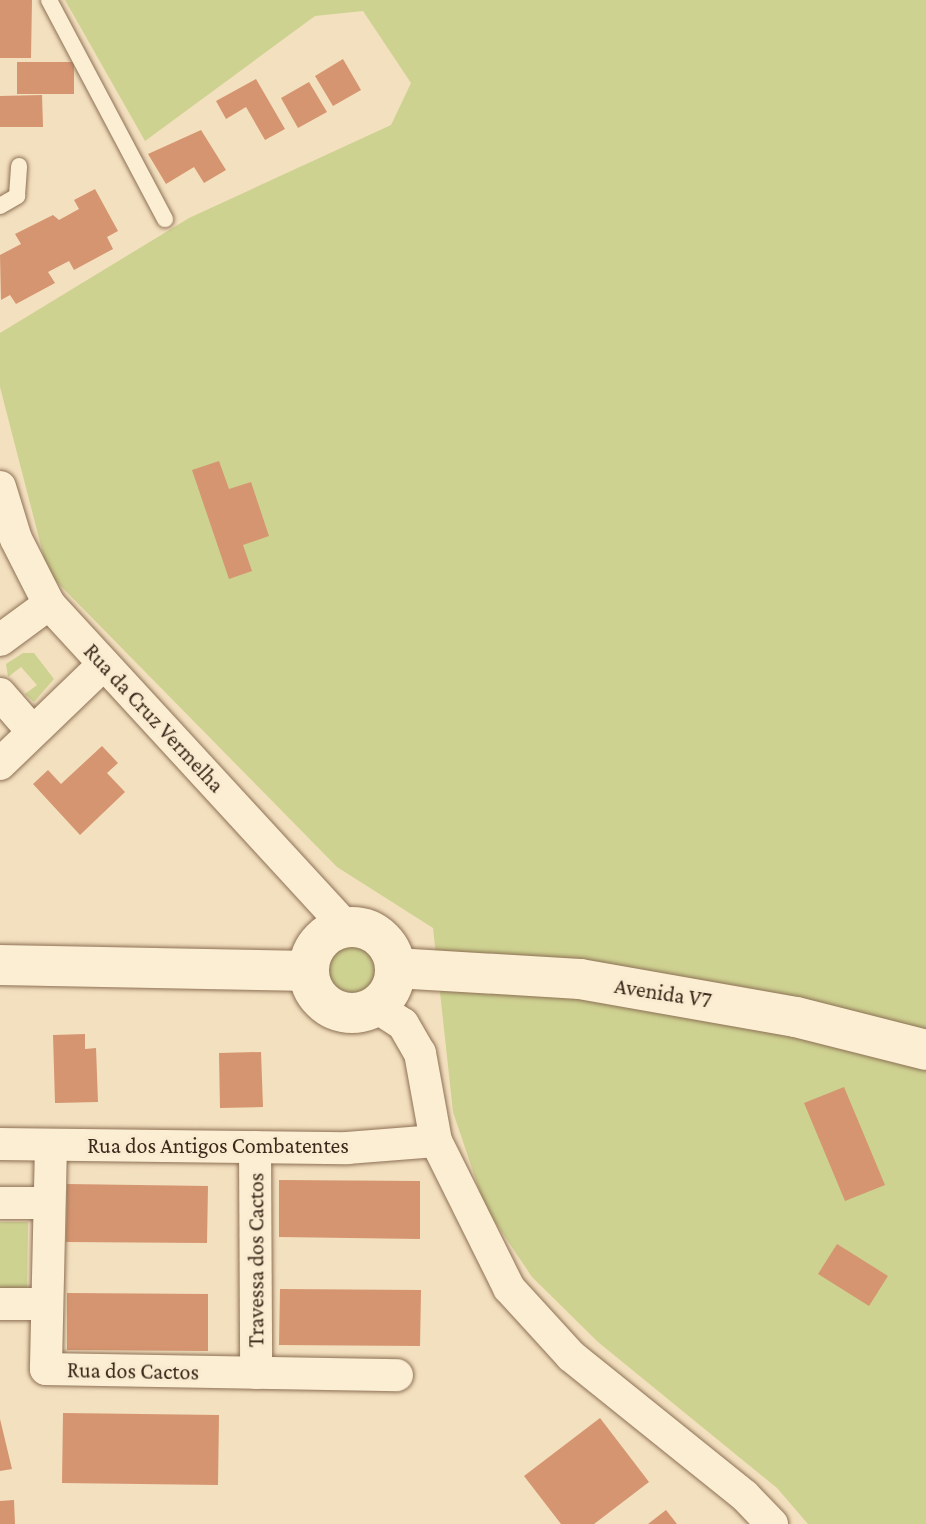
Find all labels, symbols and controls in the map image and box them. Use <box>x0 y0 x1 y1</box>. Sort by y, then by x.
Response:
street label: Rua da Cruz Vermelha <box>78 638 230 798</box>
street label: Avenida V7 <box>613 972 713 1014</box>
street label: Rua dos Antigos Combatentes <box>87 1133 349 1159</box>
street label: Travessa dos Cactos <box>243 1173 269 1347</box>
street label: Rua dos Cactos <box>67 1357 199 1385</box>

